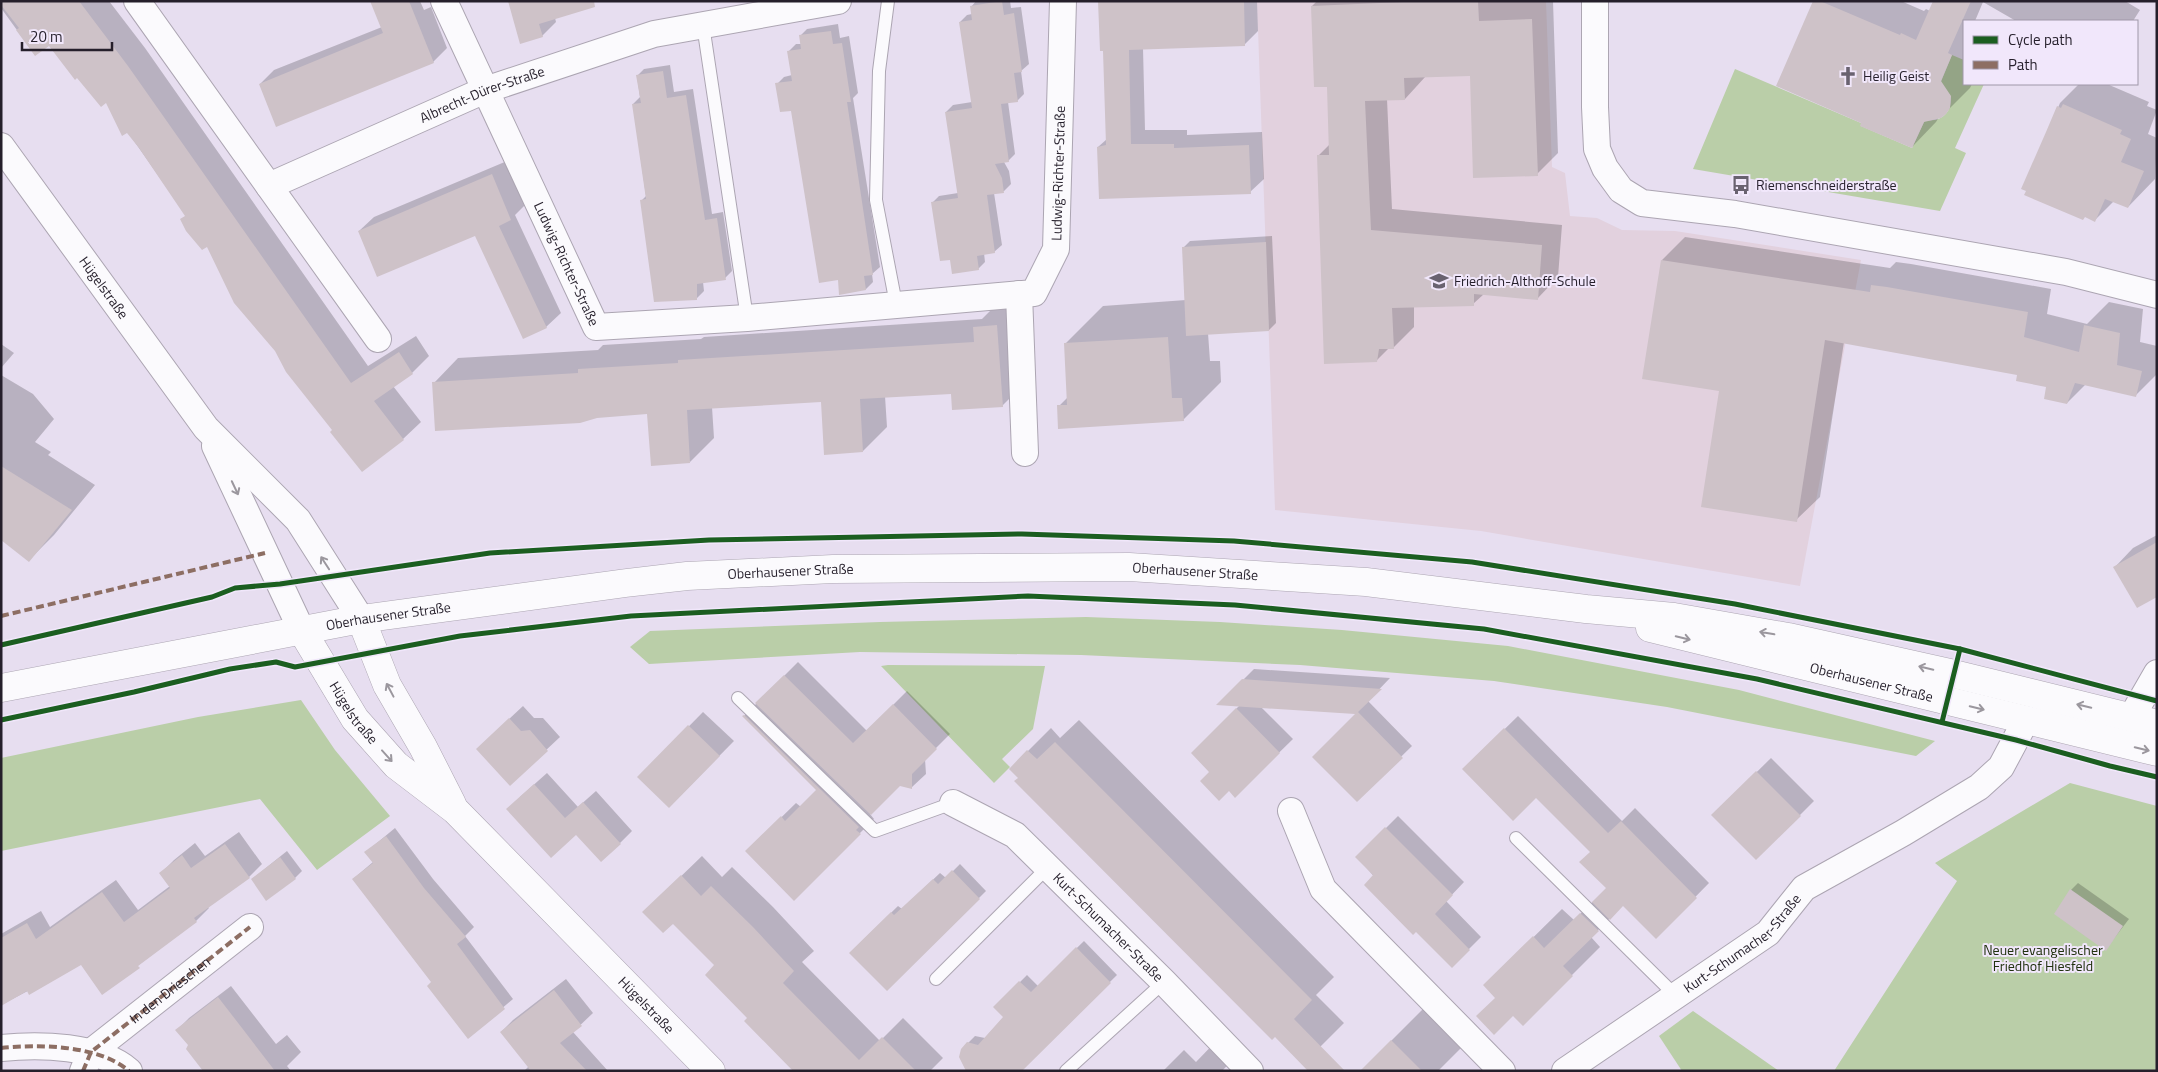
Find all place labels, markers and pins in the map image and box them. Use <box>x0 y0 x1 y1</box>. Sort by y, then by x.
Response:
church icon: Heilig Geist <box>1837 65 1859 87</box>
place label: Heilig Geist <box>1863 65 1929 86</box>
bus stop icon: Riemenschneiderstraße <box>1730 174 1752 196</box>
place label: Riemenschneiderstraße <box>1756 174 1897 195</box>
school or university icon: Friedrich-Althoff-Schule <box>1428 270 1450 292</box>
place label: Friedrich-Althoff-Schule <box>1454 270 1596 291</box>

